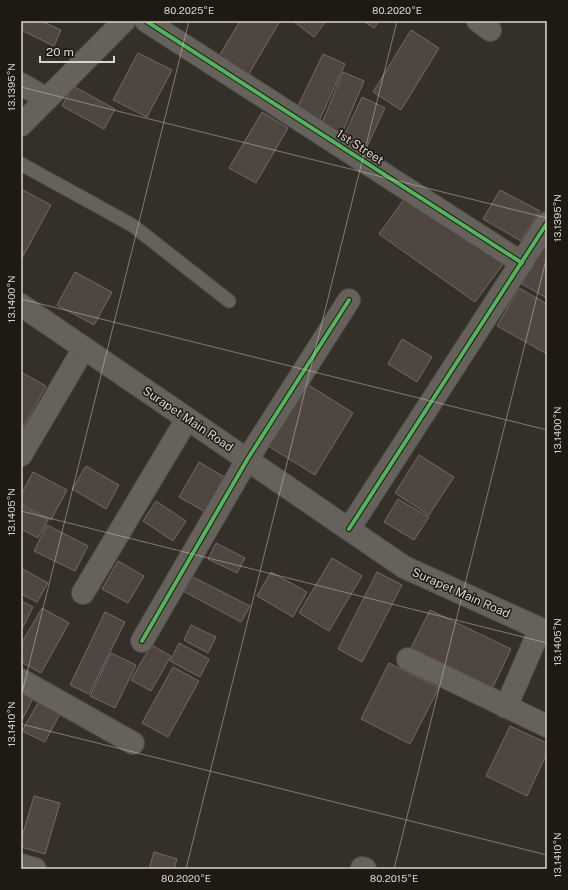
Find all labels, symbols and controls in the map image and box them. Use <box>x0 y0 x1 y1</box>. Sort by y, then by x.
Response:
text: 80.2025°E <box>164 4 214 16</box>
text: 80.2020°E <box>372 4 422 16</box>
scale bar <box>40 38 114 64</box>
text: 20 m <box>46 45 74 59</box>
text: 13.1395°N <box>5 63 17 111</box>
street label: 1st Street <box>334 127 387 168</box>
text: 13.1395°N <box>551 194 563 242</box>
text: 13.1400°N <box>5 275 17 323</box>
street label: Surapet Main Road <box>140 384 236 454</box>
text: 13.1400°N <box>551 406 563 454</box>
text: 13.1405°N <box>5 488 17 536</box>
street label: Surapet Main Road <box>410 565 512 621</box>
text: 13.1405°N <box>551 618 563 666</box>
text: 13.1410°N <box>5 701 17 747</box>
text: 13.1410°N <box>551 832 563 878</box>
text: 80.2020°E <box>161 872 211 884</box>
text: 80.2015°E <box>370 872 418 884</box>

